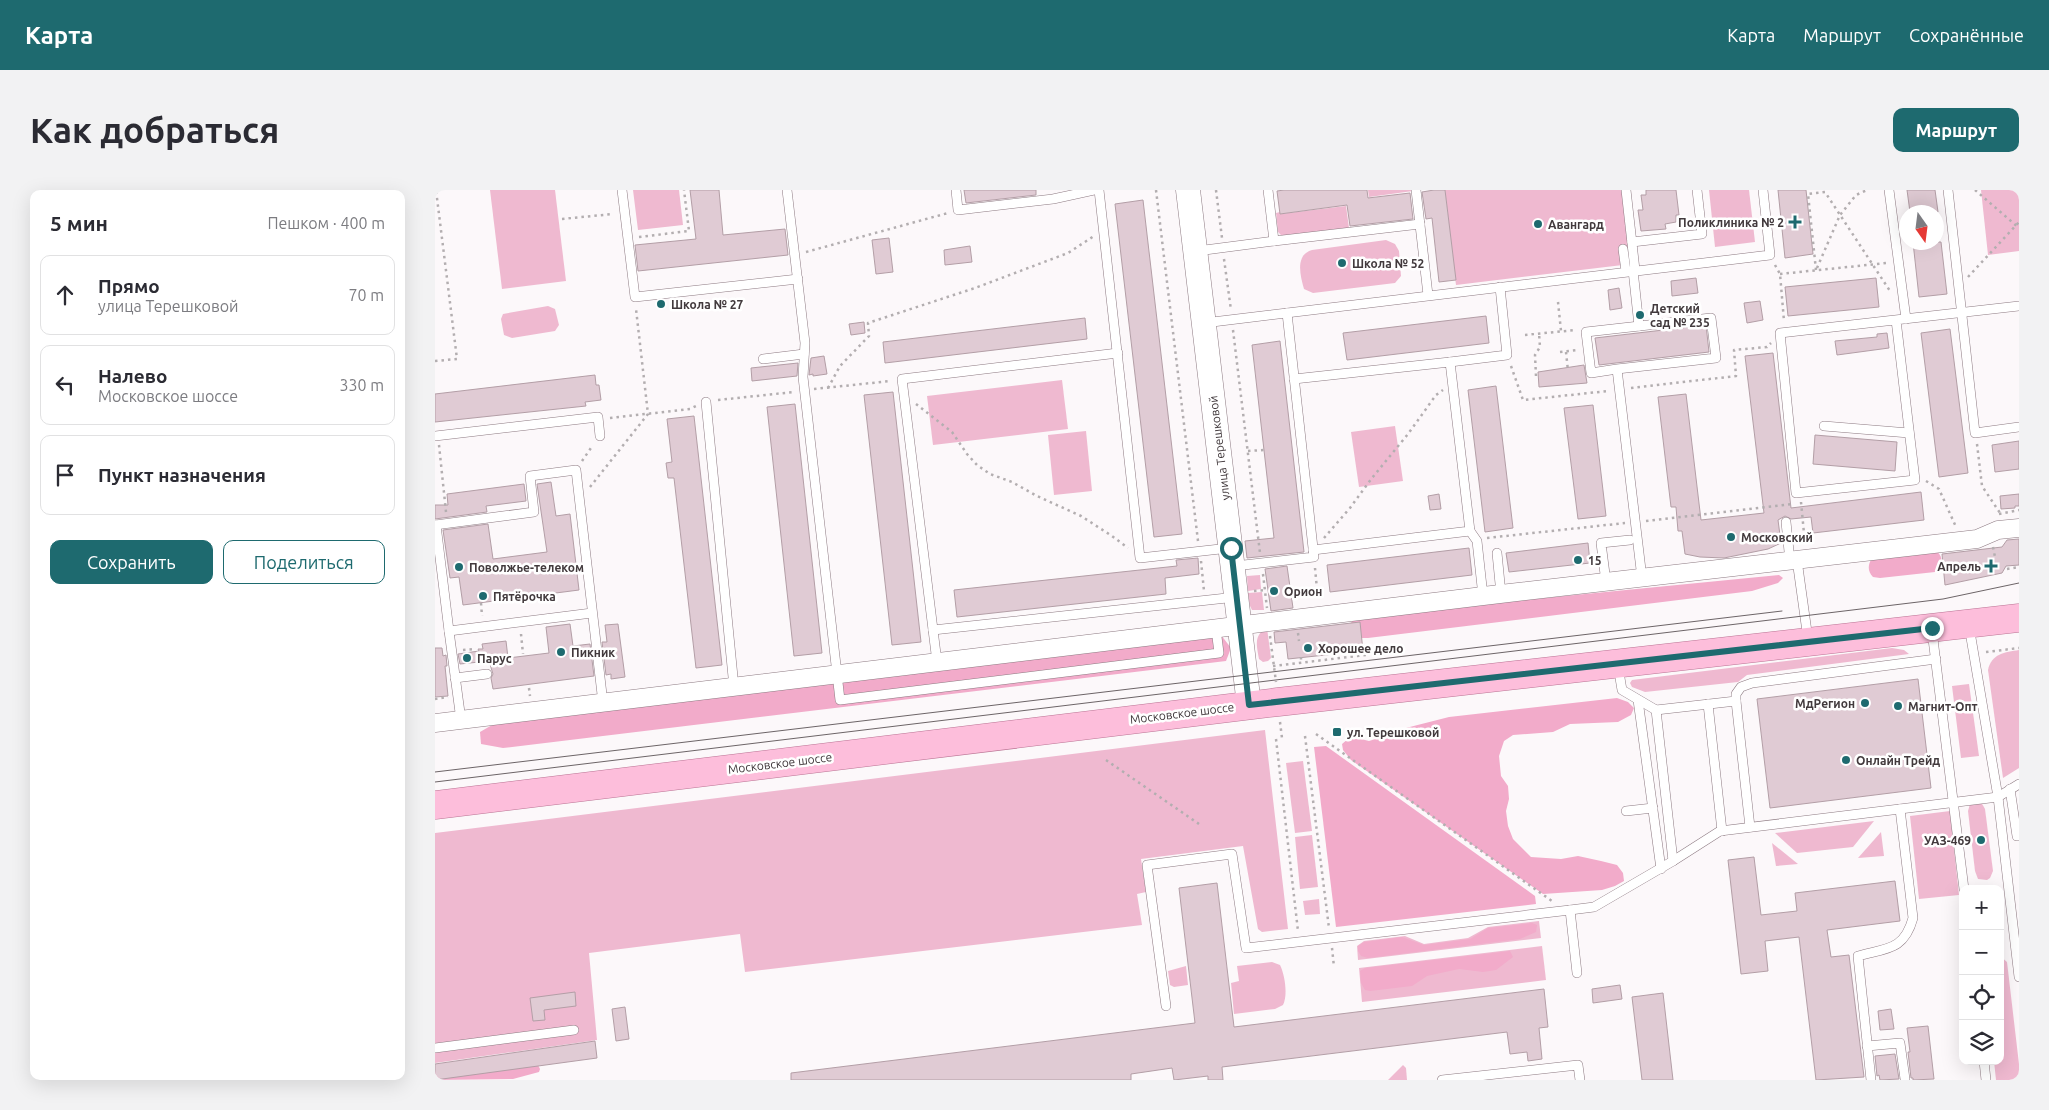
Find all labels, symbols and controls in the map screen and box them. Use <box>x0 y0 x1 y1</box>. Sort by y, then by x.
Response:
text: Карта <box>25 22 93 49</box>
text: Карта <box>1727 25 1775 45</box>
text: Маршрут <box>1803 25 1881 45</box>
text: Сохранённые <box>1909 25 2024 45</box>
button: Маршрут <box>1893 108 2019 152</box>
text: Как добраться <box>30 110 279 150</box>
north arrow <box>1899 205 1944 250</box>
text: 5 мин <box>50 211 108 235</box>
text: Пешком · 400 m <box>267 214 385 232</box>
marker: Поликлиника № 2 <box>1788 215 1802 229</box>
place label: Поликлиника № 2 <box>1678 216 1784 229</box>
marker: Авангард <box>1532 218 1544 230</box>
place label: Авангард <box>1548 218 1604 231</box>
marker: Школа № 52 <box>1336 257 1348 269</box>
place label: Школа № 52 <box>1352 257 1425 270</box>
text: Прямо <box>98 275 160 297</box>
icon: ahead <box>51 281 79 309</box>
text: 70 m <box>348 286 384 304</box>
text: улица Терешковой <box>98 297 239 315</box>
marker: Школа № 27 <box>655 298 667 310</box>
place label: Школа № 27 <box>671 298 744 311</box>
place label: Детский сад № 235 <box>1650 302 1710 329</box>
marker: Детский сад № 235 <box>1634 309 1646 321</box>
text: Налево <box>98 365 167 387</box>
icon: left <box>51 371 79 399</box>
text: 330 m <box>339 376 384 394</box>
text: Московское шоссе <box>98 387 238 405</box>
street label: улица Терешковой <box>1206 395 1232 501</box>
icon: arrive <box>51 461 79 489</box>
text: Пункт назначения <box>98 464 266 486</box>
marker: Московский <box>1725 531 1737 543</box>
place label: Московский <box>1741 531 1813 544</box>
route start <box>1220 537 1243 560</box>
button: Сохранить <box>50 540 213 584</box>
button: Поделиться <box>223 540 385 584</box>
marker: 15 <box>1572 554 1584 566</box>
place label: 15 <box>1588 554 1602 567</box>
place label: Апрель <box>1937 560 1981 573</box>
marker: Апрель <box>1985 560 1997 572</box>
marker: Поволжье-телеком <box>453 561 465 573</box>
place label: Поволжье-телеком <box>469 561 584 574</box>
marker: Орион <box>1268 585 1280 597</box>
place label: Орион <box>1284 585 1322 598</box>
marker: Пятёрочка <box>477 590 489 602</box>
place label: Пятёрочка <box>493 590 556 603</box>
route end <box>1921 617 1944 640</box>
marker: Хорошее дело <box>1302 642 1314 654</box>
place label: Хорошее дело <box>1318 642 1404 655</box>
marker: Пикник <box>555 646 567 658</box>
place label: Пикник <box>571 646 615 659</box>
marker: Парус <box>461 652 473 664</box>
place label: Парус <box>477 652 512 665</box>
place label: МдРегион <box>1795 697 1855 710</box>
marker: МдРегион <box>1859 697 1871 709</box>
street label: Московское шоссе <box>1129 700 1235 726</box>
marker: Магнит-Опт <box>1892 700 1904 712</box>
place label: Магнит-Опт <box>1908 700 1978 713</box>
marker: ул. Терешковой <box>1331 726 1343 738</box>
place label: ул. Терешковой <box>1347 726 1439 739</box>
street label: Московское шоссе <box>727 750 833 776</box>
marker: Онлайн Трейд <box>1840 754 1852 766</box>
place label: Онлайн Трейд <box>1856 754 1940 767</box>
place label: УАЗ-469 <box>1924 834 1971 847</box>
marker: УАЗ-469 <box>1975 834 1987 846</box>
map controls <box>1959 885 2004 1065</box>
button: + <box>1959 885 2004 930</box>
button: − <box>1959 930 2004 975</box>
button: locate <box>1959 975 2004 1020</box>
button: layers <box>1959 1020 2004 1065</box>

